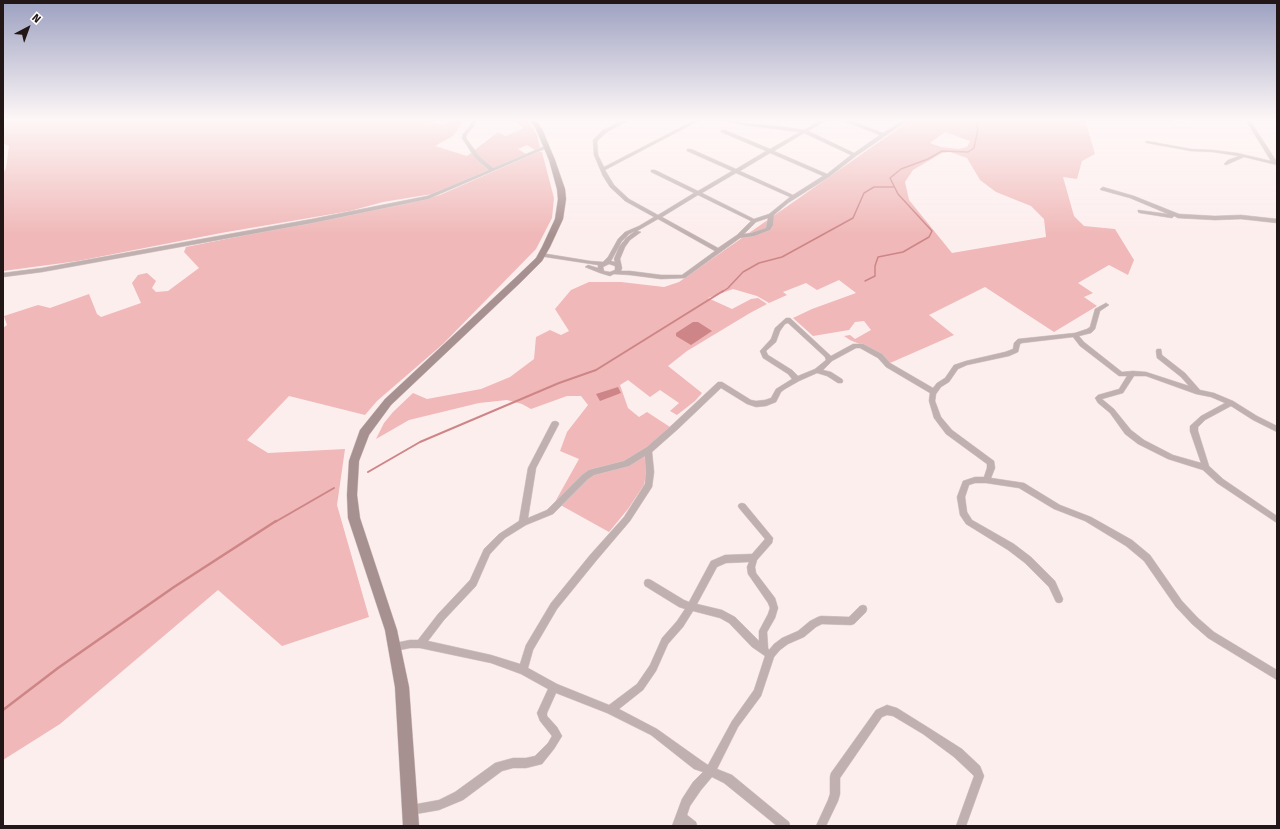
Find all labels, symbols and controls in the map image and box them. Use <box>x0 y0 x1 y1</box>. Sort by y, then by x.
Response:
north arrow <box>8 8 48 48</box>
text: N <box>29 11 43 26</box>

